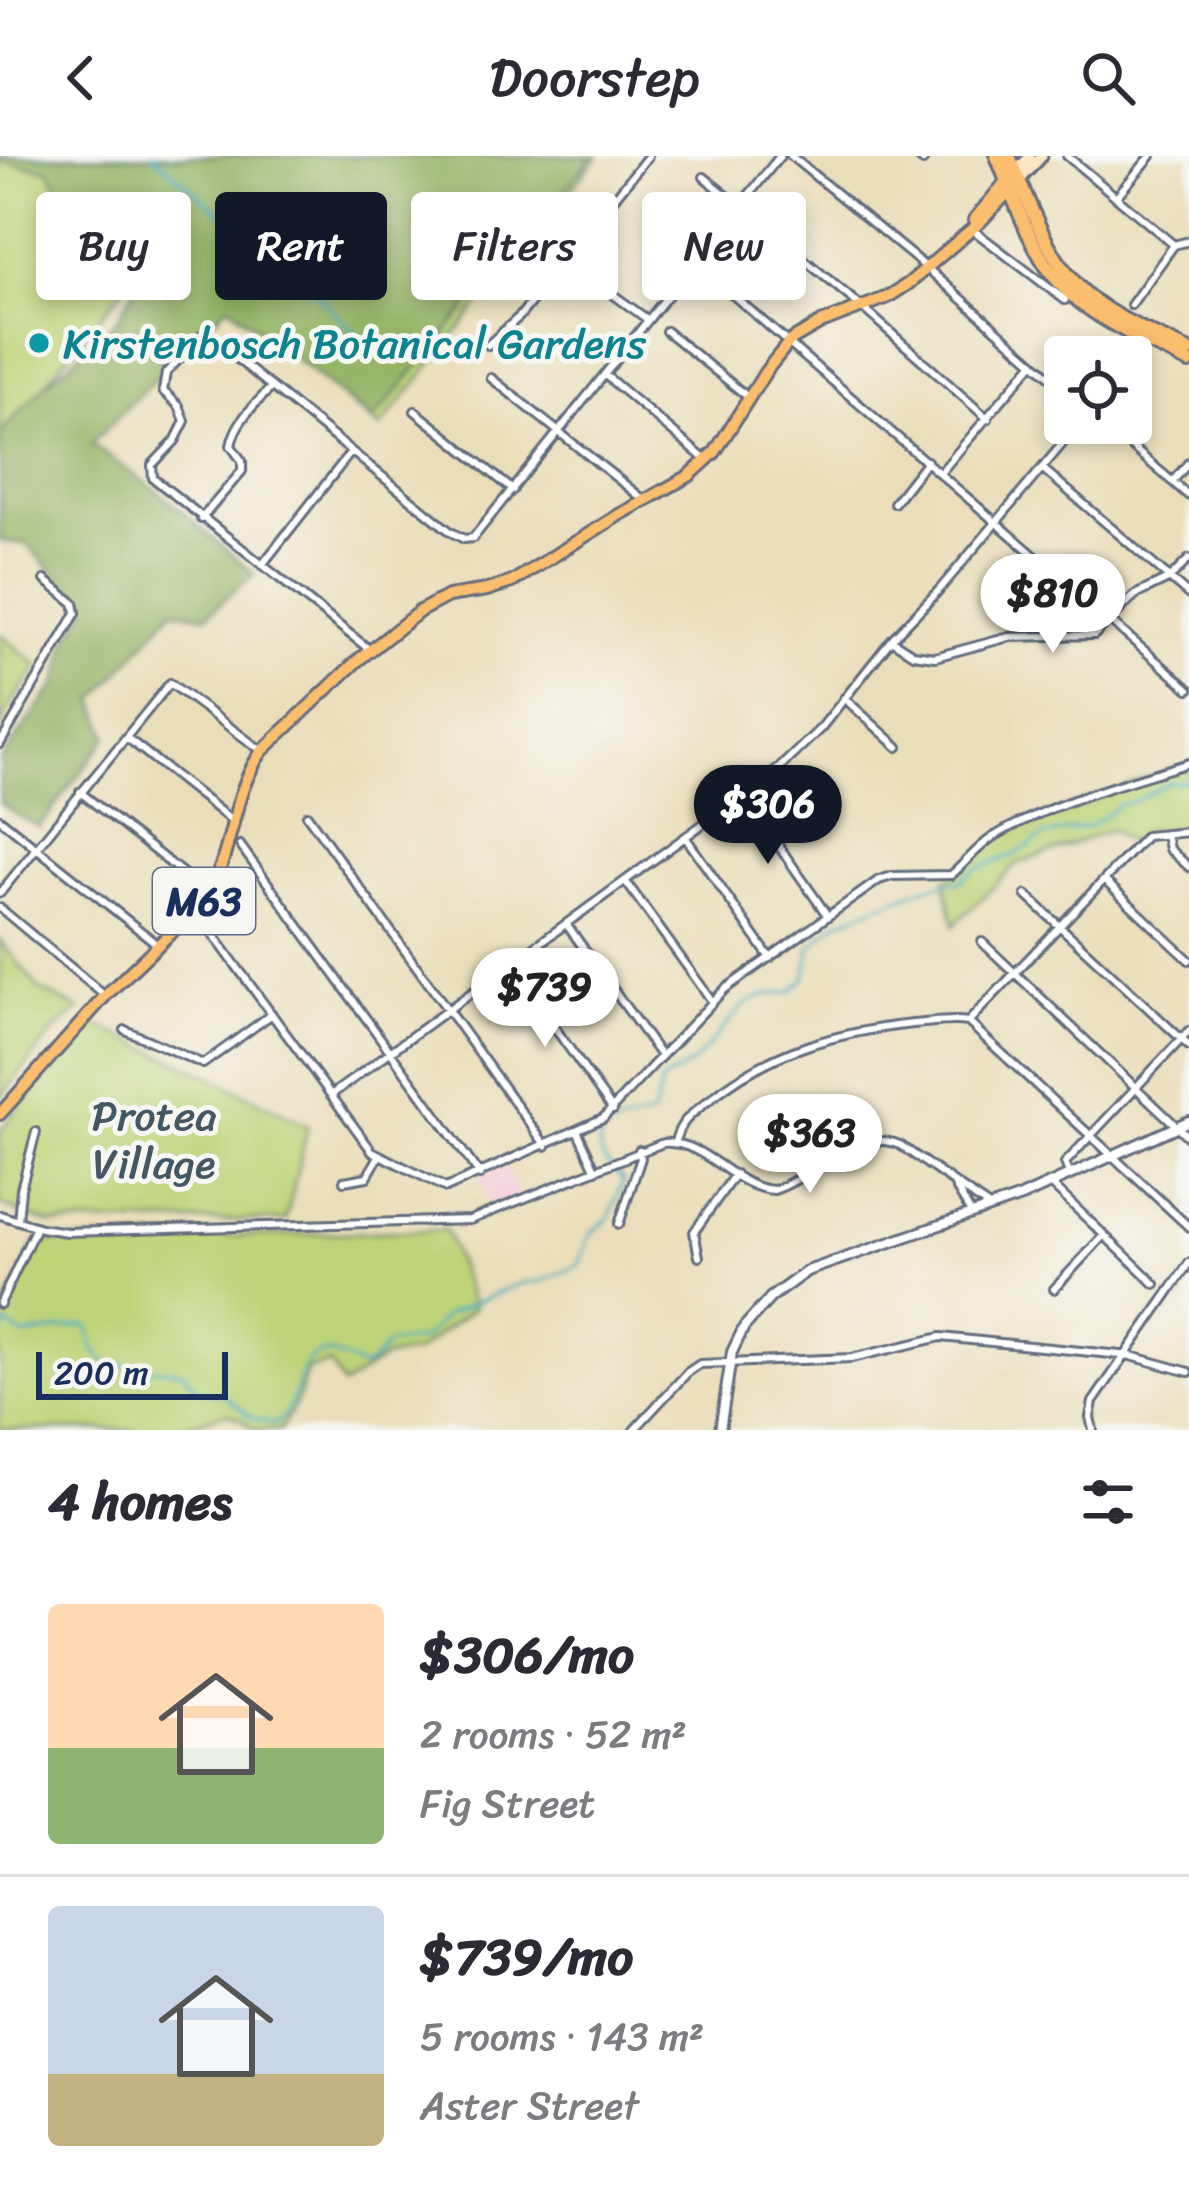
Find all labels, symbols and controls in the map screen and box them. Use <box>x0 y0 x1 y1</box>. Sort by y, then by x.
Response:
text: Doorstep <box>489 30 700 126</box>
icon: back <box>48 45 114 111</box>
icon: search <box>1075 45 1141 111</box>
chip: Buy <box>36 192 191 300</box>
chip: Rent <box>215 192 387 300</box>
chip: Filters <box>411 192 618 300</box>
chip: New <box>642 192 806 300</box>
place label: Kirstenbosch Botanical Gardens <box>63 307 647 381</box>
marker: Kirstenbosch Botanical Gardens <box>26 330 52 356</box>
map controls <box>1044 336 1152 444</box>
button: locate <box>1044 336 1152 444</box>
pin: $810 <box>982 554 1124 656</box>
text: $810 <box>1007 558 1099 627</box>
pin: $306 <box>697 765 839 867</box>
text: $306 <box>721 769 815 838</box>
road number: M63 <box>153 868 255 934</box>
pin: $739 <box>474 948 616 1050</box>
text: $739 <box>498 952 592 1021</box>
park label: Protea Village <box>91 1079 217 1201</box>
pin: $363 <box>739 1094 881 1196</box>
text: $363 <box>764 1098 856 1167</box>
text: 200 m <box>54 1344 149 1402</box>
scale bar <box>36 1346 228 1399</box>
text: 4 homes <box>48 1457 232 1547</box>
icon: filters <box>1075 1469 1141 1535</box>
text: $306/mo <box>420 1610 634 1700</box>
icon: home <box>144 1652 288 1796</box>
text: 2 rooms · 52 m² <box>420 1700 687 1769</box>
text: Fig Street <box>420 1769 595 1838</box>
text: $739/mo <box>420 1912 633 2002</box>
icon: home <box>144 1954 288 2098</box>
text: 5 rooms · 143 m² <box>420 2002 704 2071</box>
text: Aster Street <box>420 2071 639 2140</box>

